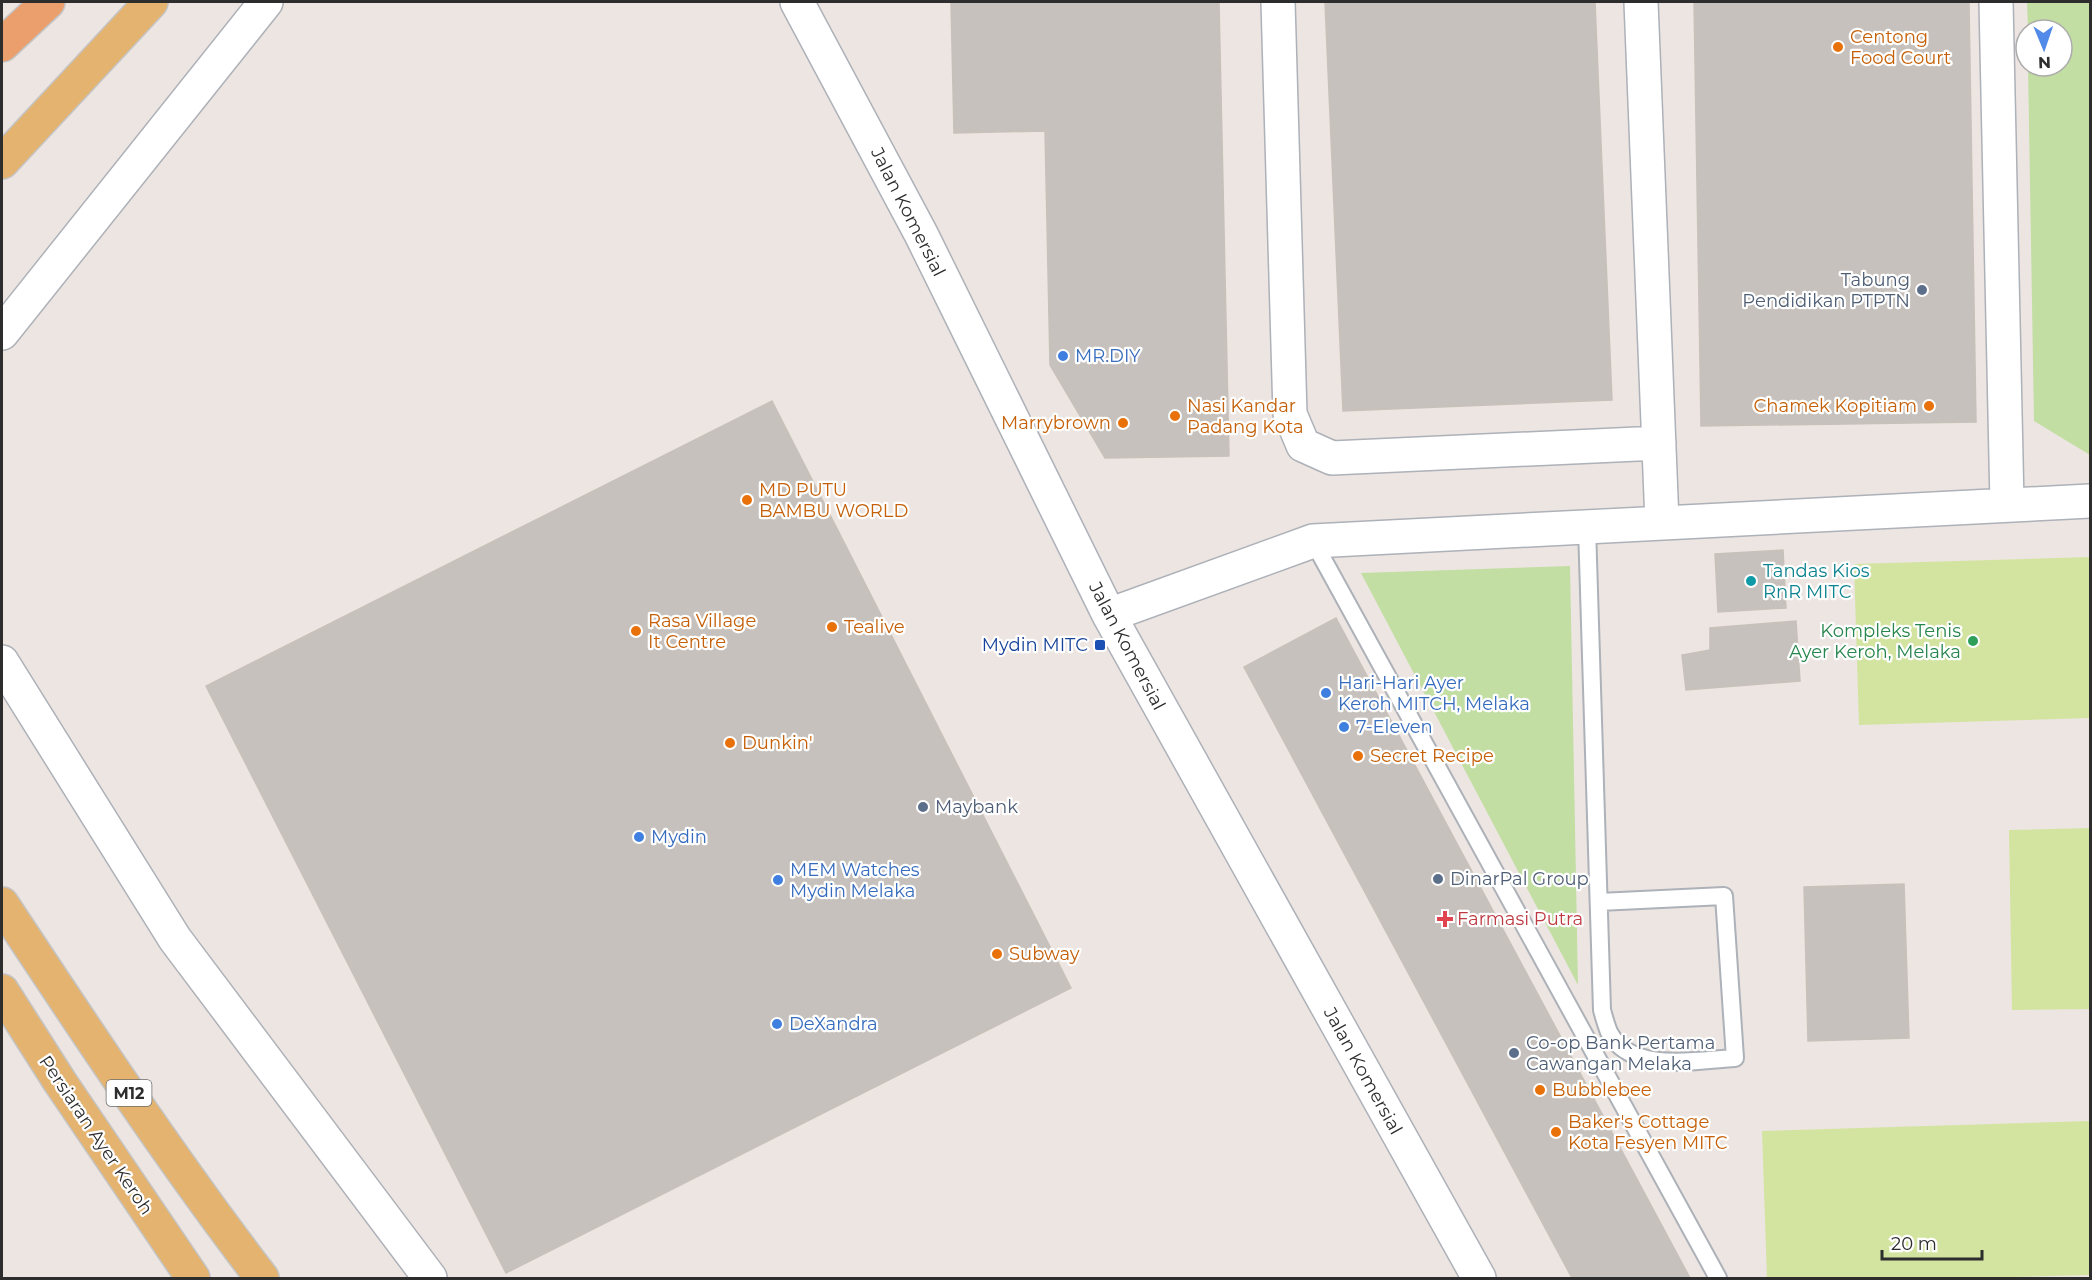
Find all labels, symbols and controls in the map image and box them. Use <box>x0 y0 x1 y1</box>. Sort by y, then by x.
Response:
north arrow <box>2014 18 2074 78</box>
place label: Centong Food Court <box>1850 26 1951 69</box>
marker: Centong Food Court <box>1831 40 1845 54</box>
text: N <box>2038 53 2051 72</box>
street label: Jalan Komersial <box>866 143 950 280</box>
place label: Tabung Pendidikan PTPTN <box>1742 269 1910 312</box>
marker: Tabung Pendidikan PTPTN <box>1915 283 1929 297</box>
place label: MR.DIY <box>1075 345 1141 367</box>
marker: MR.DIY <box>1056 349 1070 363</box>
place label: Nasi Kandar Padang Kota <box>1187 395 1304 438</box>
place label: Chamek Kopitiam <box>1754 395 1917 417</box>
marker: Chamek Kopitiam <box>1922 399 1936 413</box>
marker: Nasi Kandar Padang Kota <box>1168 409 1182 423</box>
place label: Marrybrown <box>1001 412 1111 434</box>
marker: Marrybrown <box>1116 416 1130 430</box>
place label: MD PUTU BAMBU WORLD <box>759 479 908 522</box>
marker: MD PUTU BAMBU WORLD <box>740 493 754 507</box>
place label: Tandas Kios RnR MITC <box>1763 560 1870 603</box>
marker: Tandas Kios RnR MITC <box>1744 574 1758 588</box>
street label: Jalan Komersial <box>1084 577 1170 714</box>
place label: Rasa Village It Centre <box>648 610 756 653</box>
place label: Tealive <box>844 616 905 638</box>
marker: Tealive <box>825 620 839 634</box>
place label: Kompleks Tenis Ayer Keroh, Melaka <box>1789 620 1961 663</box>
marker: Rasa Village It Centre <box>629 624 643 638</box>
place label: Mydin MITC <box>982 634 1088 656</box>
marker: Kompleks Tenis Ayer Keroh, Melaka <box>1966 634 1980 648</box>
marker: Mydin MITC <box>1093 638 1107 652</box>
place label: Hari-Hari Ayer Keroh MITCH, Melaka <box>1338 672 1530 715</box>
marker: Hari-Hari Ayer Keroh MITCH, Melaka <box>1319 686 1333 700</box>
place label: 7-Eleven <box>1356 716 1433 738</box>
marker: 7-Eleven <box>1337 720 1351 734</box>
place label: Dunkin' <box>742 732 813 754</box>
marker: Dunkin' <box>723 736 737 750</box>
place label: Secret Recipe <box>1370 745 1494 767</box>
marker: Secret Recipe <box>1351 749 1365 763</box>
place label: Maybank <box>935 796 1018 818</box>
marker: Maybank <box>916 800 930 814</box>
place label: Mydin <box>651 826 707 848</box>
marker: Mydin <box>632 830 646 844</box>
place label: MEM Watches Mydin Melaka <box>790 859 920 902</box>
place label: DinarPal Group <box>1450 868 1589 890</box>
marker: DinarPal Group <box>1431 872 1445 886</box>
marker: MEM Watches Mydin Melaka <box>771 873 785 887</box>
place label: Farmasi Putra <box>1457 908 1583 930</box>
marker: Farmasi Putra <box>1438 912 1452 926</box>
place label: Subway <box>1009 943 1080 965</box>
marker: Subway <box>990 947 1004 961</box>
street label: Jalan Komersial <box>1319 1003 1407 1138</box>
place label: DeXandra <box>789 1013 878 1035</box>
marker: DeXandra <box>770 1017 784 1031</box>
place label: Co-op Bank Pertama Cawangan Melaka <box>1526 1032 1715 1075</box>
marker: Co-op Bank Pertama Cawangan Melaka <box>1507 1046 1521 1060</box>
street label: Persiaran Ayer Keroh <box>34 1051 158 1219</box>
place label: Bubblebee <box>1552 1079 1652 1101</box>
road number: M12 <box>106 1080 152 1106</box>
marker: Bubblebee <box>1533 1083 1547 1097</box>
place label: Baker's Cottage Kota Fesyen MITC <box>1568 1111 1728 1154</box>
marker: Baker's Cottage Kota Fesyen MITC <box>1549 1125 1563 1139</box>
scale bar <box>1882 1223 1982 1261</box>
text: 20 m <box>1891 1233 1937 1255</box>

